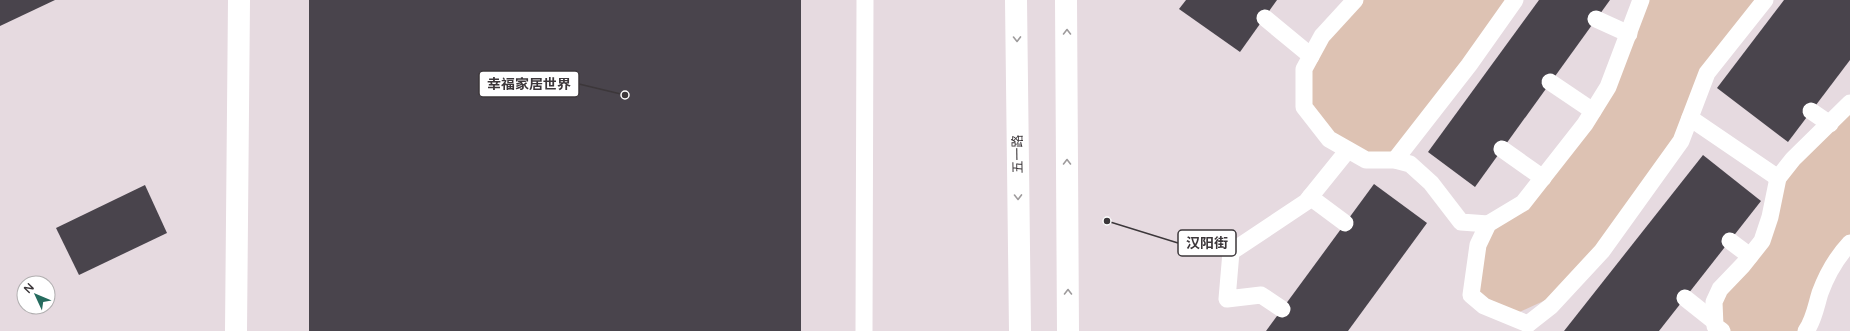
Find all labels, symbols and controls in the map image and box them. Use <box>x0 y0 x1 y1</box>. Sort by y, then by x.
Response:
one-way arrow <box>1063 29 1071 35</box>
one-way arrow <box>1012 36 1021 42</box>
callout: 幸福家居世界 <box>479 71 579 97</box>
text: 幸福家居世界 <box>487 76 571 93</box>
street label: 五一路 <box>1010 134 1026 174</box>
one-way arrow <box>1063 159 1071 165</box>
one-way arrow <box>1014 194 1022 200</box>
callout: 汉阳街 <box>1178 230 1236 256</box>
text: 汉阳街 <box>1186 235 1228 252</box>
north arrow <box>16 275 56 315</box>
text: N <box>21 281 37 296</box>
one-way arrow <box>1064 289 1072 295</box>

